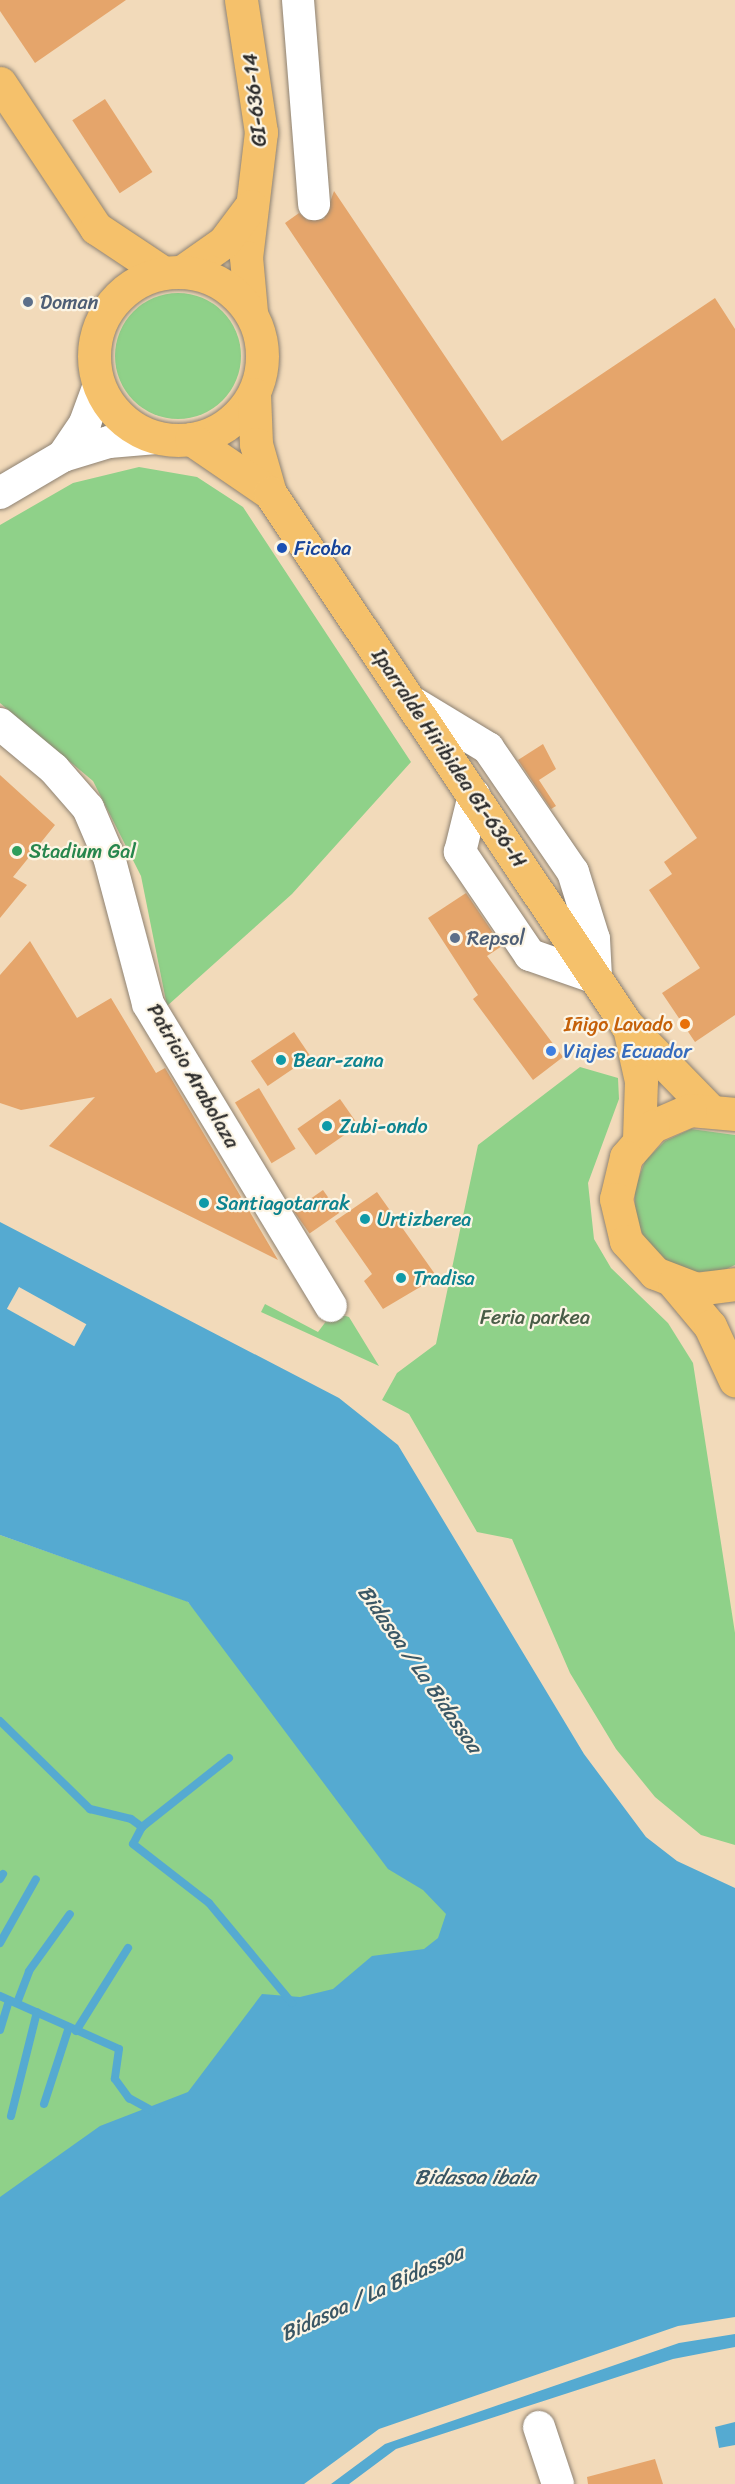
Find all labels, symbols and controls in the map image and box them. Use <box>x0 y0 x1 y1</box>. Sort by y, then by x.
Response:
street label: GI-636-14 <box>238 52 272 148</box>
place label: Doman <box>40 290 98 314</box>
marker: Doman <box>21 295 35 309</box>
place label: Ficoba <box>294 536 351 560</box>
marker: Ficoba <box>275 541 289 555</box>
street label: Iparralde Hiribidea GI-636-H <box>367 644 531 872</box>
place label: Stadium Gal <box>29 839 136 863</box>
marker: Stadium Gal <box>10 844 24 858</box>
place label: Repsol <box>467 926 525 950</box>
marker: Repsol <box>448 931 462 945</box>
street label: Patricio Arabolaza <box>142 999 244 1153</box>
place label: Iñigo Lavado <box>564 1012 673 1036</box>
marker: Iñigo Lavado <box>678 1017 692 1031</box>
place label: Viajes Ecuador <box>563 1039 691 1063</box>
marker: Viajes Ecuador <box>544 1044 558 1058</box>
place label: Bear-zana <box>293 1048 384 1072</box>
marker: Bear-zana <box>274 1053 288 1067</box>
place label: Zubi-ondo <box>339 1114 428 1138</box>
marker: Zubi-ondo <box>320 1119 334 1133</box>
place label: Santiagotarrak <box>216 1191 350 1215</box>
marker: Santiagotarrak <box>197 1196 211 1210</box>
place label: Urtizberea <box>377 1207 471 1231</box>
marker: Urtizberea <box>358 1212 372 1226</box>
place label: Tradisa <box>413 1266 475 1290</box>
marker: Tradisa <box>394 1271 408 1285</box>
park label: Feria parkea <box>480 1305 590 1329</box>
water label: Bidasoa / La Bidassoa <box>353 1581 487 1757</box>
water label: Bidasoa ibaia <box>415 2164 535 2190</box>
water label: Bidasoa / La Bidassoa <box>277 2240 467 2346</box>

